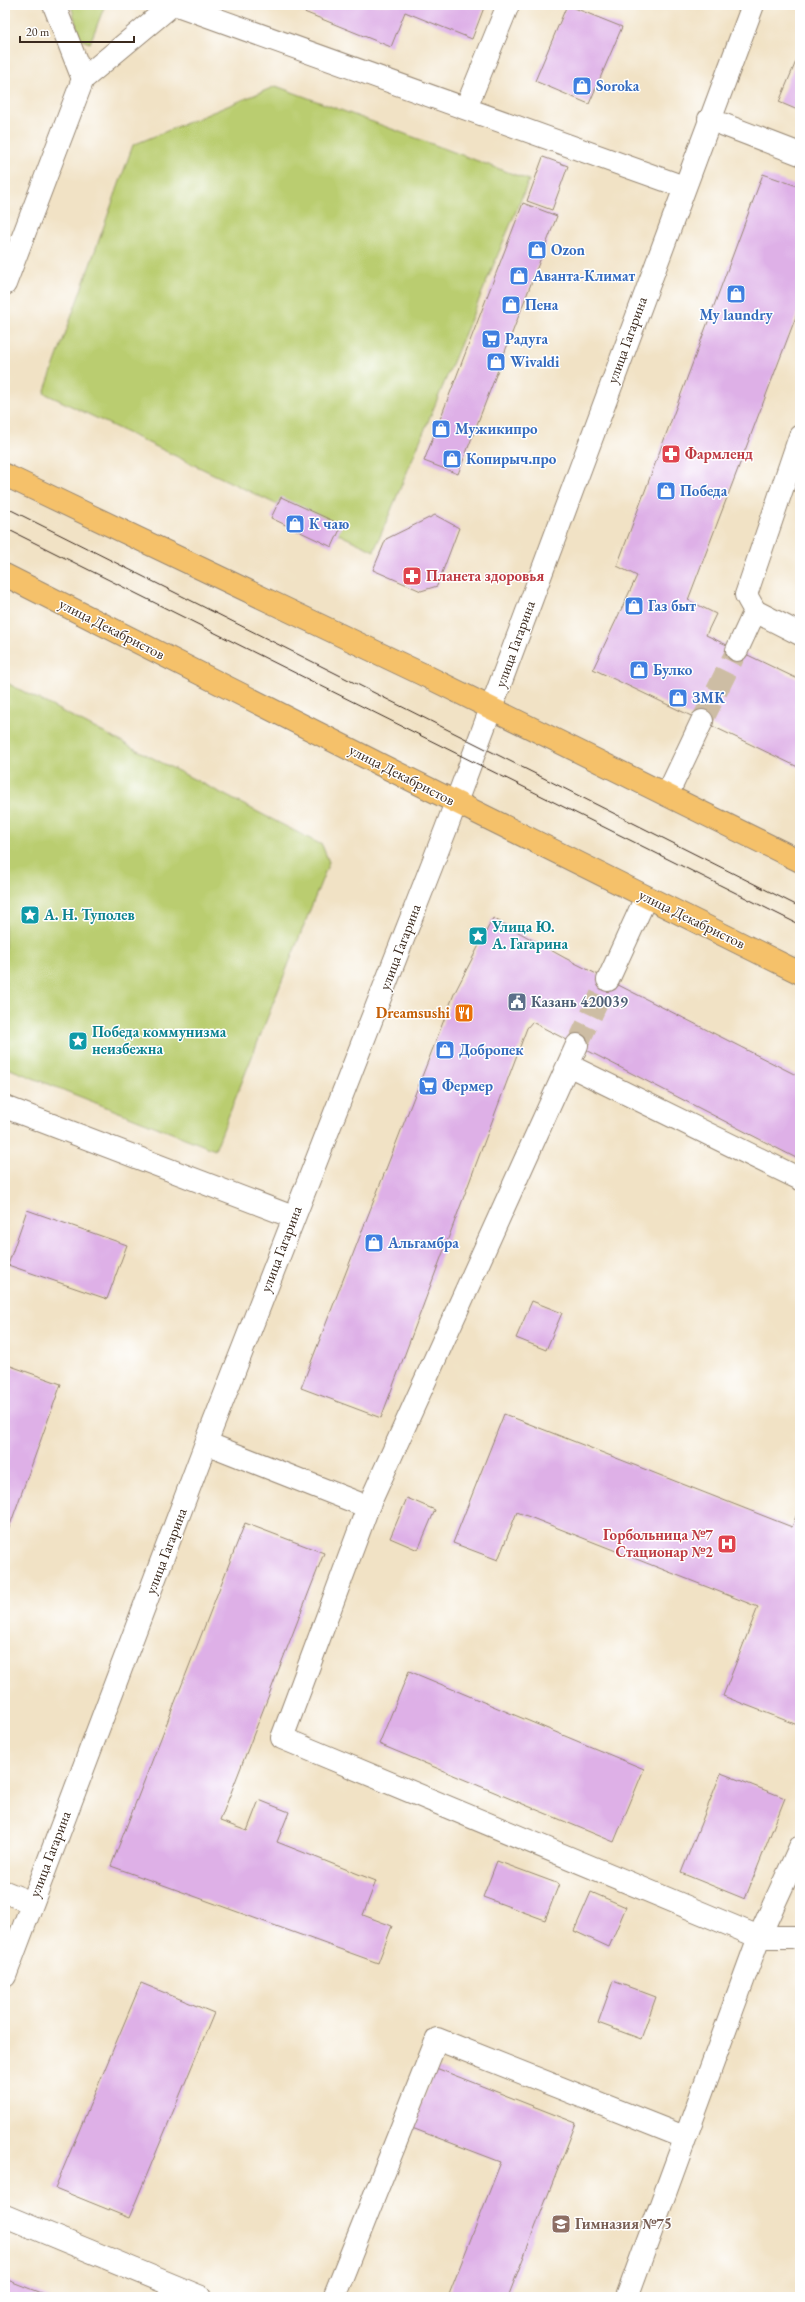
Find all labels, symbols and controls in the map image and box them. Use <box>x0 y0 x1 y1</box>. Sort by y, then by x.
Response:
scale bar <box>20 18 134 44</box>
text: 20 m <box>26 24 50 40</box>
shop icon: Soroka <box>571 75 593 97</box>
place label: Soroka <box>596 76 640 95</box>
shop icon: Ozon <box>526 239 548 261</box>
place label: Ozon <box>551 240 586 259</box>
shop icon: Аванта-Климат <box>508 265 530 287</box>
place label: Аванта-Климат <box>532 266 636 285</box>
shop icon: My laundry <box>725 283 747 305</box>
shop icon: Пена <box>500 294 522 316</box>
street label: улица Гагарина <box>602 294 651 386</box>
place label: Пена <box>525 295 559 314</box>
place label: My laundry <box>699 305 773 324</box>
supermarket icon: Радуга <box>480 328 502 350</box>
place label: Радуга <box>505 329 548 348</box>
shop icon: Wivaldi <box>485 351 507 373</box>
place label: Wivaldi <box>510 352 560 371</box>
shop icon: Мужикипро <box>430 418 452 440</box>
place label: Мужикипро <box>455 419 538 438</box>
pharmacy icon: Фармленд <box>660 443 682 465</box>
place label: Фармленд <box>685 444 753 463</box>
shop icon: Копирыч.про <box>441 448 463 470</box>
place label: Копирыч.про <box>466 449 557 468</box>
shop icon: Победа <box>655 480 677 502</box>
place label: Победа <box>680 481 728 500</box>
shop icon: К чаю <box>284 513 306 535</box>
place label: К чаю <box>309 514 349 533</box>
pharmacy icon: Планета здоровья <box>401 565 423 587</box>
place label: Планета здоровья <box>426 566 544 585</box>
street label: улица Декабристов <box>56 594 168 663</box>
shop icon: Газ быт <box>623 595 645 617</box>
place label: Газ быт <box>648 596 696 615</box>
street label: улица Гагарина <box>490 598 539 690</box>
shop icon: Булко <box>628 659 650 681</box>
place label: Булко <box>653 660 693 679</box>
shop icon: ЗМК <box>667 687 689 709</box>
place label: ЗМК <box>692 688 725 707</box>
street label: улица Декабристов <box>346 740 458 809</box>
street label: улица Декабристов <box>636 885 749 953</box>
street label: улица Гагарина <box>374 901 425 993</box>
place icon: А. Н. Туполев <box>19 904 41 926</box>
place label: А. Н. Туполев <box>43 905 135 924</box>
place label: Улица Ю. А. Гагарина <box>491 917 568 953</box>
place icon: Улица Ю. А. Гагарина <box>467 925 489 947</box>
public building icon: Казань 420039 <box>506 991 528 1013</box>
place label: Казань 420039 <box>531 992 628 1011</box>
restaurant icon: Dreamsushi <box>453 1002 475 1024</box>
place label: Dreamsushi <box>376 1003 451 1022</box>
place label: Победа коммунизма неизбежна <box>92 1022 227 1058</box>
place icon: Победа коммунизма неизбежна <box>67 1030 89 1052</box>
shop icon: Добропек <box>434 1039 456 1061</box>
place label: Добропек <box>459 1040 524 1059</box>
supermarket icon: Фермер <box>417 1075 439 1097</box>
place label: Фермер <box>442 1076 493 1095</box>
street label: улица Гагарина <box>255 1203 306 1295</box>
shop icon: Альгамбра <box>363 1232 385 1254</box>
place label: Альгамбра <box>387 1233 459 1252</box>
street label: улица Гагарина <box>140 1505 191 1597</box>
place label: Горбольница №7 Стационар №2 <box>603 1525 713 1561</box>
hospital icon: Горбольница №7 Стационар №2 <box>716 1533 738 1555</box>
street label: улица Гагарина <box>24 1808 75 1900</box>
school or university icon: Гимназия №75 <box>550 2213 572 2235</box>
place label: Гимназия №75 <box>575 2214 672 2233</box>

